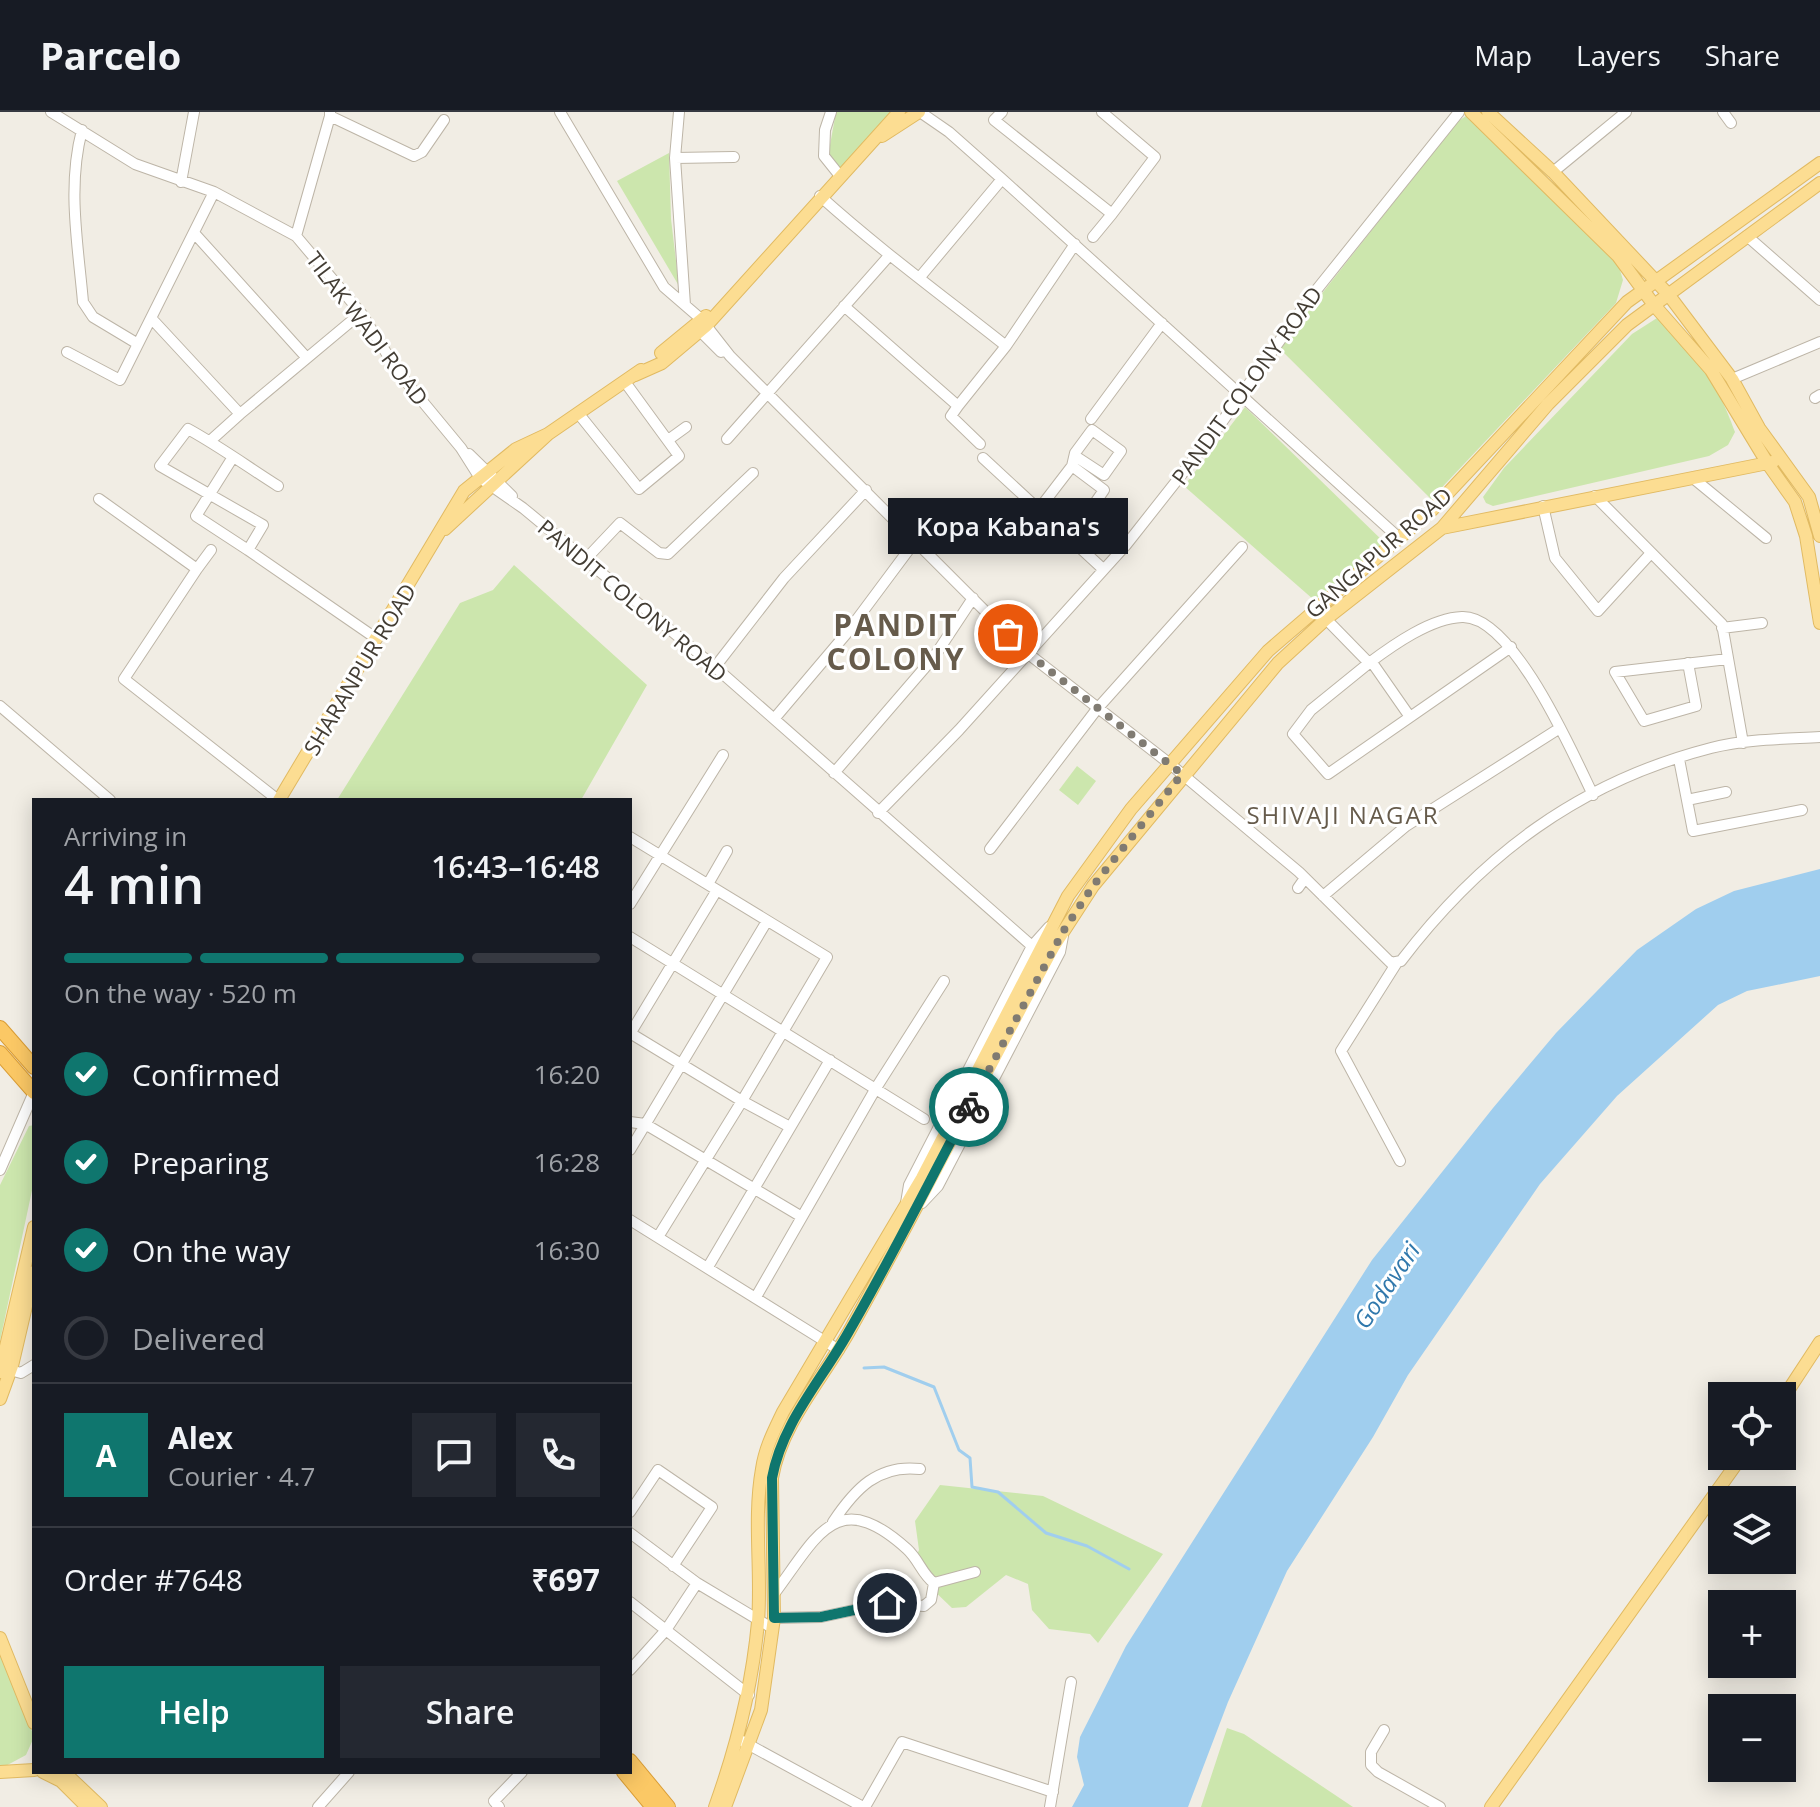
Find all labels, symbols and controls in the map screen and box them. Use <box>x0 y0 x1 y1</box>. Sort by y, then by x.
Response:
text: Parcelo <box>40 29 181 81</box>
text: Map <box>1474 36 1532 74</box>
text: Layers <box>1576 36 1661 74</box>
text: Share <box>1705 36 1780 74</box>
street label: TILAK WADI ROAD <box>300 245 436 411</box>
street label: PANDIT COLONY ROAD <box>1164 280 1328 490</box>
street label: GANGAPUR ROAD <box>1298 480 1458 624</box>
callout: Kopa Kabana's <box>888 498 1128 554</box>
text: Kopa Kabana's <box>916 508 1100 544</box>
street label: PANDIT COLONY ROAD <box>532 512 734 688</box>
street label: SHARANPUR ROAD <box>296 578 422 760</box>
pin <box>974 600 1042 668</box>
district label: PANDIT COLONY <box>827 604 965 679</box>
icon: bag <box>986 612 1030 656</box>
district label: SHIVAJI NAGAR <box>1246 798 1440 831</box>
text: Arriving in <box>64 818 187 854</box>
text: 16:43–16:48 <box>431 846 600 887</box>
text: 4 min <box>64 848 204 919</box>
text: On the way · 520 m <box>64 975 297 1011</box>
icon: check <box>64 1052 108 1096</box>
text: Confirmed <box>132 1054 280 1095</box>
text: 16:20 <box>534 1056 600 1092</box>
courier <box>929 1067 1009 1147</box>
icon: bike <box>947 1085 991 1129</box>
icon: check <box>64 1140 108 1184</box>
text: Preparing <box>132 1142 269 1183</box>
text: 16:28 <box>534 1144 600 1180</box>
icon: check <box>64 1228 108 1272</box>
text: On the way <box>132 1230 290 1271</box>
text: 16:30 <box>534 1232 600 1268</box>
water label: Godavari <box>1345 1235 1427 1335</box>
text: Delivered <box>132 1318 265 1359</box>
map controls <box>1708 1382 1796 1782</box>
button: locate <box>1708 1382 1796 1470</box>
button: chat <box>412 1413 496 1497</box>
button: phone <box>516 1413 600 1497</box>
text: Alex <box>168 1417 233 1458</box>
text: A <box>96 1435 116 1476</box>
text: Courier · 4.7 <box>168 1458 315 1494</box>
button: layers <box>1708 1486 1796 1574</box>
text: Order #7648 <box>64 1559 243 1600</box>
text: ₹697 <box>531 1559 600 1600</box>
pin <box>853 1569 921 1637</box>
icon: home <box>865 1581 909 1625</box>
button: + <box>1708 1590 1796 1678</box>
button: Help <box>64 1666 324 1758</box>
button: Share <box>340 1666 600 1758</box>
button: − <box>1708 1694 1796 1782</box>

